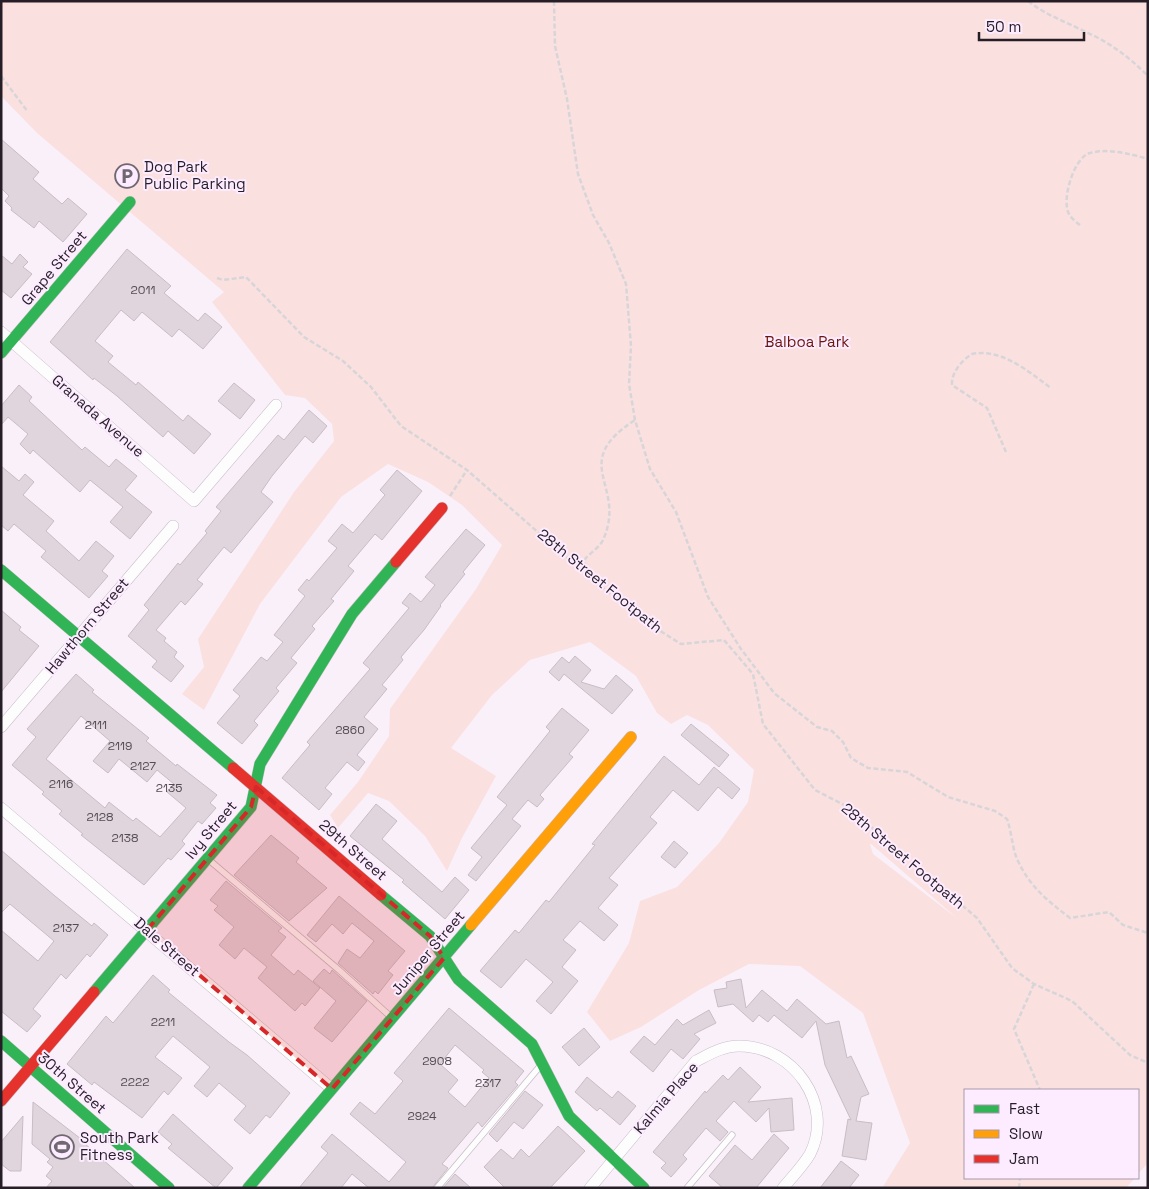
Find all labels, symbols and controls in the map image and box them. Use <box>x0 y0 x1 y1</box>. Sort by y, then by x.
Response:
scale bar <box>979 10 1084 42</box>
text: 50 m <box>986 17 1021 36</box>
place label: Dog Park Public Parking <box>144 157 246 193</box>
parking icon: Dog Park Public Parking <box>114 163 140 189</box>
street label: Grape Street <box>17 226 91 309</box>
house number: 2011 <box>131 282 155 298</box>
park label: Balboa Park <box>765 332 849 351</box>
street label: Granada Avenue <box>48 370 149 461</box>
street label: 28th Street Footpath <box>534 524 667 637</box>
street label: Hawthorn Street <box>41 573 133 678</box>
house number: 2111 <box>85 717 107 733</box>
house number: 2860 <box>335 722 365 738</box>
house number: 2119 <box>108 738 132 754</box>
house number: 2127 <box>130 758 156 774</box>
house number: 2116 <box>49 776 73 792</box>
house number: 2135 <box>156 780 182 796</box>
street label: Ivy Street <box>181 796 241 863</box>
street label: 28th Street Footpath <box>838 798 969 913</box>
house number: 2128 <box>87 809 113 825</box>
street label: 29th Street <box>315 815 391 884</box>
house number: 2138 <box>112 830 138 846</box>
street label: Juniper Street <box>387 906 469 999</box>
street label: Dale Street <box>131 913 204 980</box>
house number: 2137 <box>53 920 79 936</box>
house number: 2211 <box>151 1014 175 1030</box>
street label: 30th Street <box>34 1048 111 1118</box>
house number: 2908 <box>422 1053 452 1069</box>
street label: Kalmia Place <box>629 1058 702 1138</box>
house number: 2222 <box>121 1074 149 1090</box>
house number: 2317 <box>475 1075 501 1091</box>
legend <box>964 1089 1139 1179</box>
text: Fast <box>1009 1099 1040 1118</box>
house number: 2924 <box>408 1108 437 1124</box>
text: Slow <box>1009 1124 1043 1143</box>
place label: South Park Fitness <box>80 1128 159 1164</box>
sports icon: South Park Fitness <box>49 1134 75 1160</box>
text: Jam <box>1009 1149 1039 1168</box>

